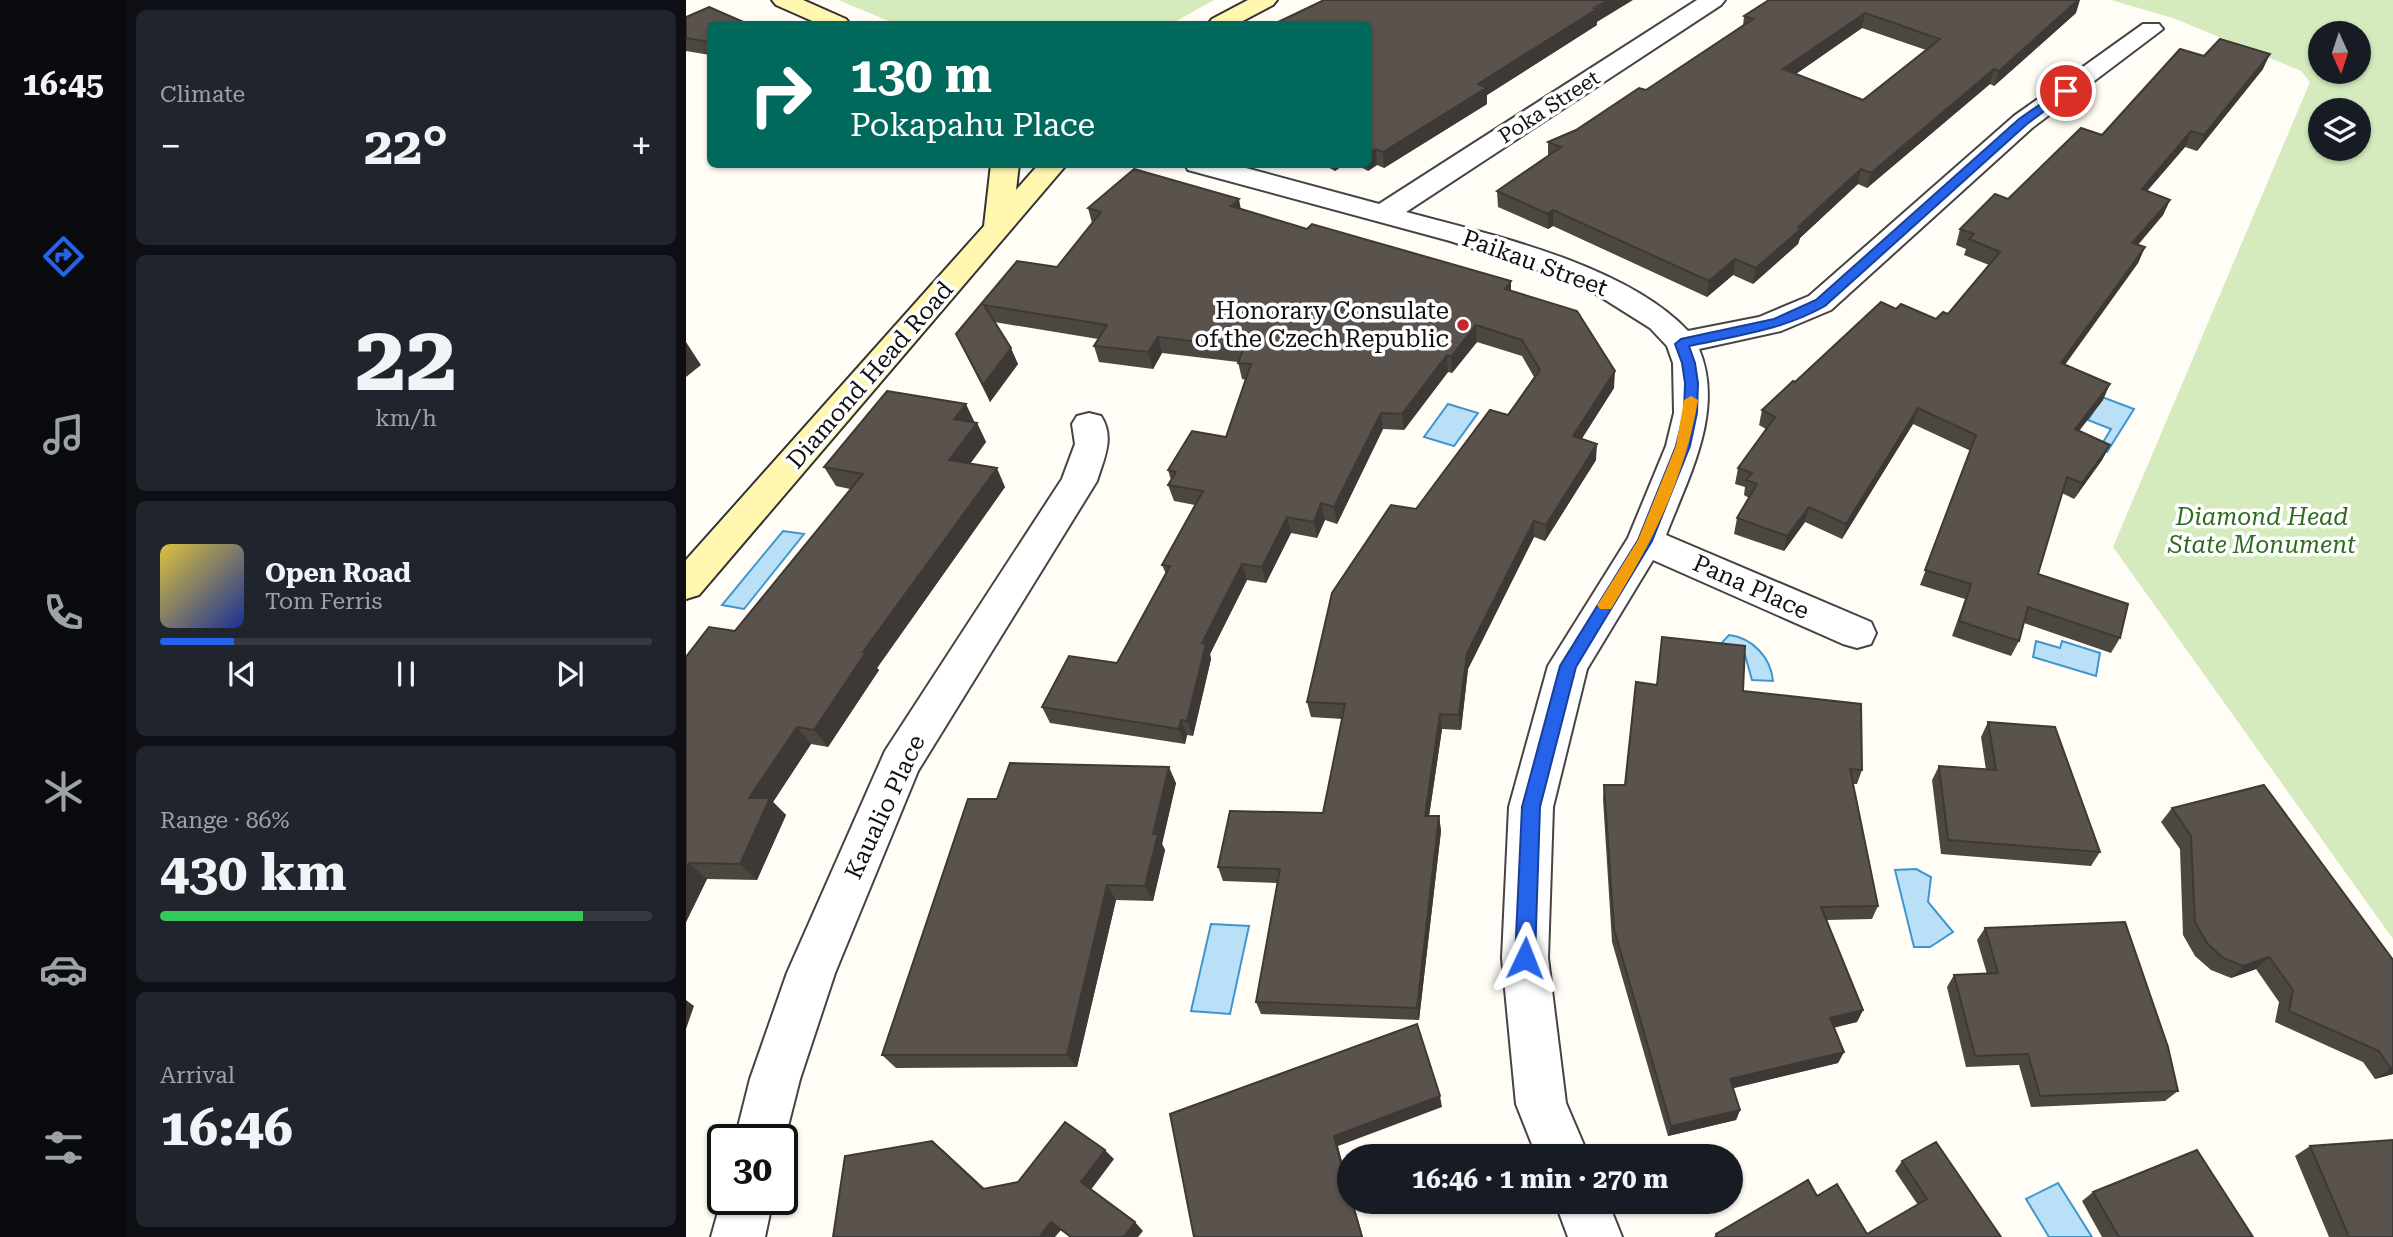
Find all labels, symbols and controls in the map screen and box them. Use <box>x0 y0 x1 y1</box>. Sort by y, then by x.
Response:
north arrow <box>2308 21 2371 84</box>
map controls <box>2308 21 2371 161</box>
text: 130 m <box>850 47 992 104</box>
icon: right <box>735 49 826 140</box>
pin <box>2036 61 2096 121</box>
text: 16:45 <box>22 65 104 103</box>
street label: Poka Street <box>1494 65 1604 148</box>
icon: arrive <box>2047 72 2085 110</box>
text: Climate <box>160 81 245 108</box>
button: layers <box>2308 98 2371 161</box>
text: Pokapahu Place <box>850 106 1095 144</box>
text: 22° <box>364 116 448 177</box>
text: − <box>160 124 181 168</box>
text: + <box>631 124 652 168</box>
street label: Paikau Street <box>1459 224 1612 302</box>
icon: directions <box>39 232 88 281</box>
street label: Diamond Head Road <box>781 276 959 474</box>
place label: Honorary Consulate of the Czech Republic <box>1195 297 1449 353</box>
text: 22 <box>355 306 457 412</box>
marker: Honorary Consulate of the Czech Republic <box>1455 317 1471 333</box>
text: km/h <box>375 405 437 432</box>
icon: music <box>39 410 88 459</box>
park label: Diamond Head State Monument <box>2167 503 2356 559</box>
street label: Pana Place <box>1688 549 1814 625</box>
text: Open Road <box>265 558 411 588</box>
icon: phone <box>39 588 88 637</box>
text: Tom Ferris <box>265 588 382 615</box>
icon: previous <box>223 655 261 693</box>
icon: pause <box>387 655 425 693</box>
icon: next <box>551 655 589 693</box>
street label: Kaualio Place <box>839 730 931 884</box>
icon: climate <box>39 767 88 816</box>
text: Range · 86% <box>160 807 289 834</box>
text: 430 km <box>160 842 347 903</box>
position arrow <box>1488 921 1562 995</box>
icon: car <box>39 945 88 994</box>
text: Arrival <box>160 1062 235 1089</box>
text: 16:46 <box>160 1097 293 1158</box>
icon: filters <box>39 1123 88 1172</box>
speed limit sign: 30 <box>707 1124 798 1215</box>
text: 16:46 · 1 min · 270 m <box>1412 1164 1668 1194</box>

